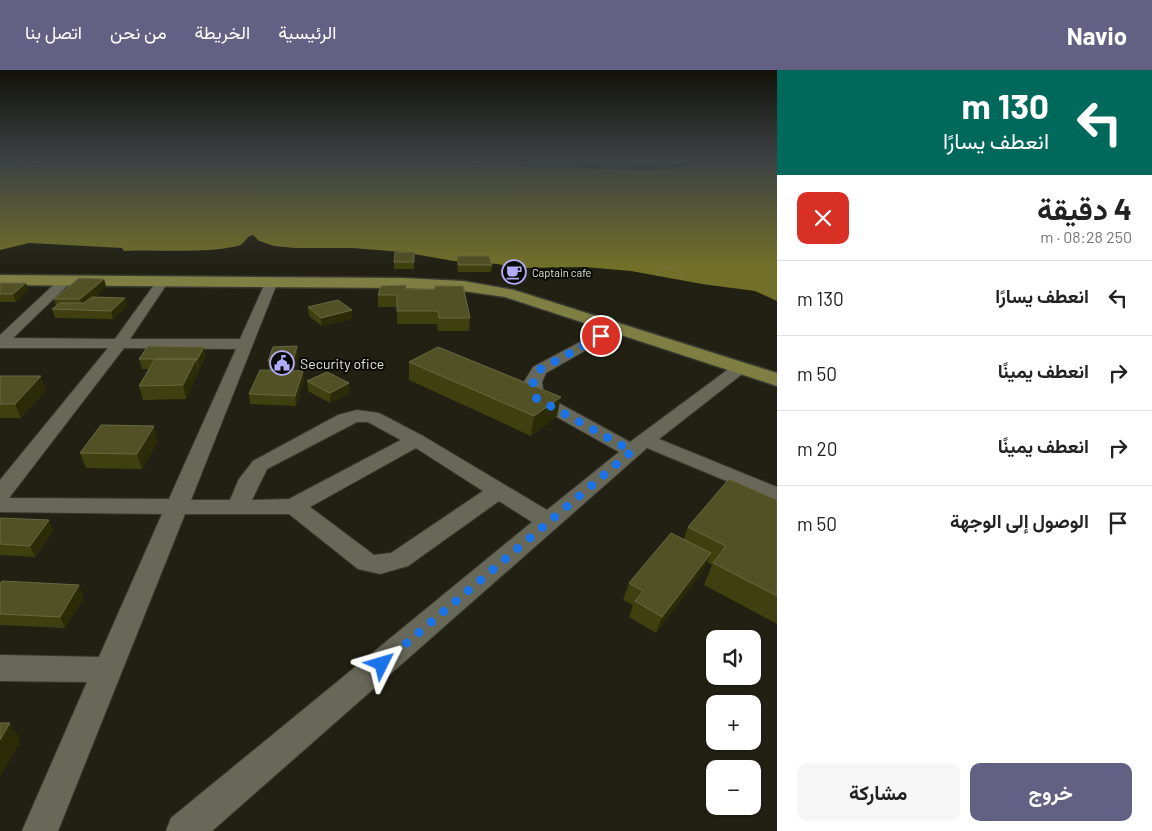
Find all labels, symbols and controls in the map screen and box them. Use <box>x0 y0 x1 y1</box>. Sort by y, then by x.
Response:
text: اتصل بنا <box>25 21 82 43</box>
text: من نحن <box>110 21 167 43</box>
text: الخريطة <box>195 21 250 43</box>
text: الرئيسية <box>278 21 336 43</box>
text: Navio <box>1067 21 1127 50</box>
text: 130 m <box>962 84 1049 126</box>
icon: left <box>1067 90 1132 155</box>
text: انعطف يسارًا <box>943 127 1049 153</box>
text: 4 دقيقة <box>1037 190 1132 226</box>
button: close <box>797 192 849 244</box>
text: 250 m · 08:28 <box>1040 227 1132 246</box>
cafe icon: Captain cafe <box>501 259 527 285</box>
place label: Captain cafe <box>532 266 592 279</box>
text: انعطف يسارًا <box>995 284 1089 307</box>
icon: left <box>1104 284 1132 312</box>
text: 130 m <box>797 287 844 310</box>
pin <box>580 315 622 357</box>
icon: arrive <box>587 322 615 350</box>
public building icon: Security ofice <box>269 350 295 376</box>
place label: Security ofice <box>300 355 384 372</box>
text: انعطف يمينًا <box>998 359 1089 382</box>
icon: right <box>1104 359 1132 387</box>
text: 50 m <box>797 362 837 385</box>
text: انعطف يمينًا <box>998 434 1089 457</box>
icon: right <box>1104 434 1132 462</box>
text: 20 m <box>797 437 837 460</box>
text: الوصول إلى الوجهة <box>950 509 1089 532</box>
icon: arrive <box>1104 509 1132 537</box>
text: 50 m <box>797 512 837 535</box>
map controls <box>706 630 761 815</box>
button: sound <box>706 630 761 685</box>
position arrow <box>355 637 407 689</box>
button: + <box>706 695 761 750</box>
button: − <box>706 760 761 815</box>
button: مشاركة <box>797 763 960 821</box>
button: خروج <box>970 763 1132 821</box>

